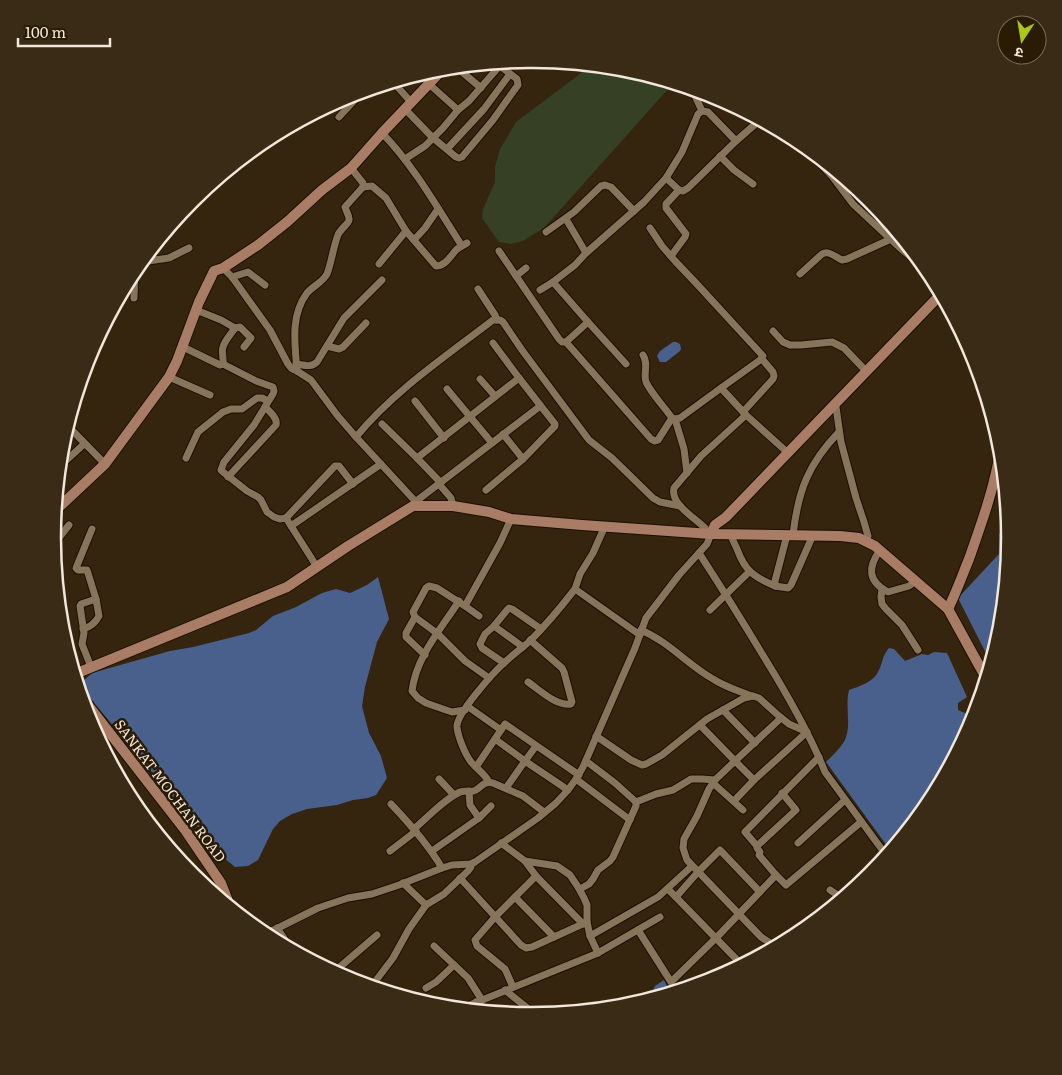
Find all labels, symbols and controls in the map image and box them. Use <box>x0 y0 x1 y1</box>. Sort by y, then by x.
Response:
scale bar <box>18 15 110 47</box>
north arrow <box>997 15 1047 65</box>
text: 100 m <box>25 20 66 43</box>
text: उ <box>1012 43 1025 64</box>
street label: SANKAT MOCHAN ROAD <box>110 715 231 866</box>

